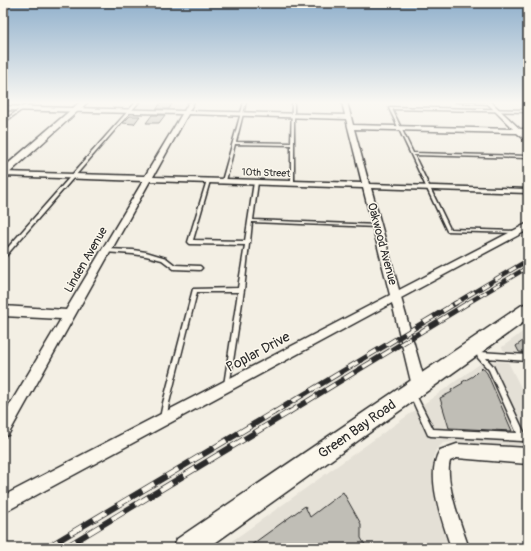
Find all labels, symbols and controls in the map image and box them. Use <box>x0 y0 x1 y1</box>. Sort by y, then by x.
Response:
street label: 10th Street <box>241 166 292 180</box>
street label: Oakwood Avenue <box>364 201 400 287</box>
street label: Linden Avenue <box>61 224 111 296</box>
street label: Poplar Drive <box>223 328 293 376</box>
street label: Green Bay Road <box>315 396 399 462</box>

